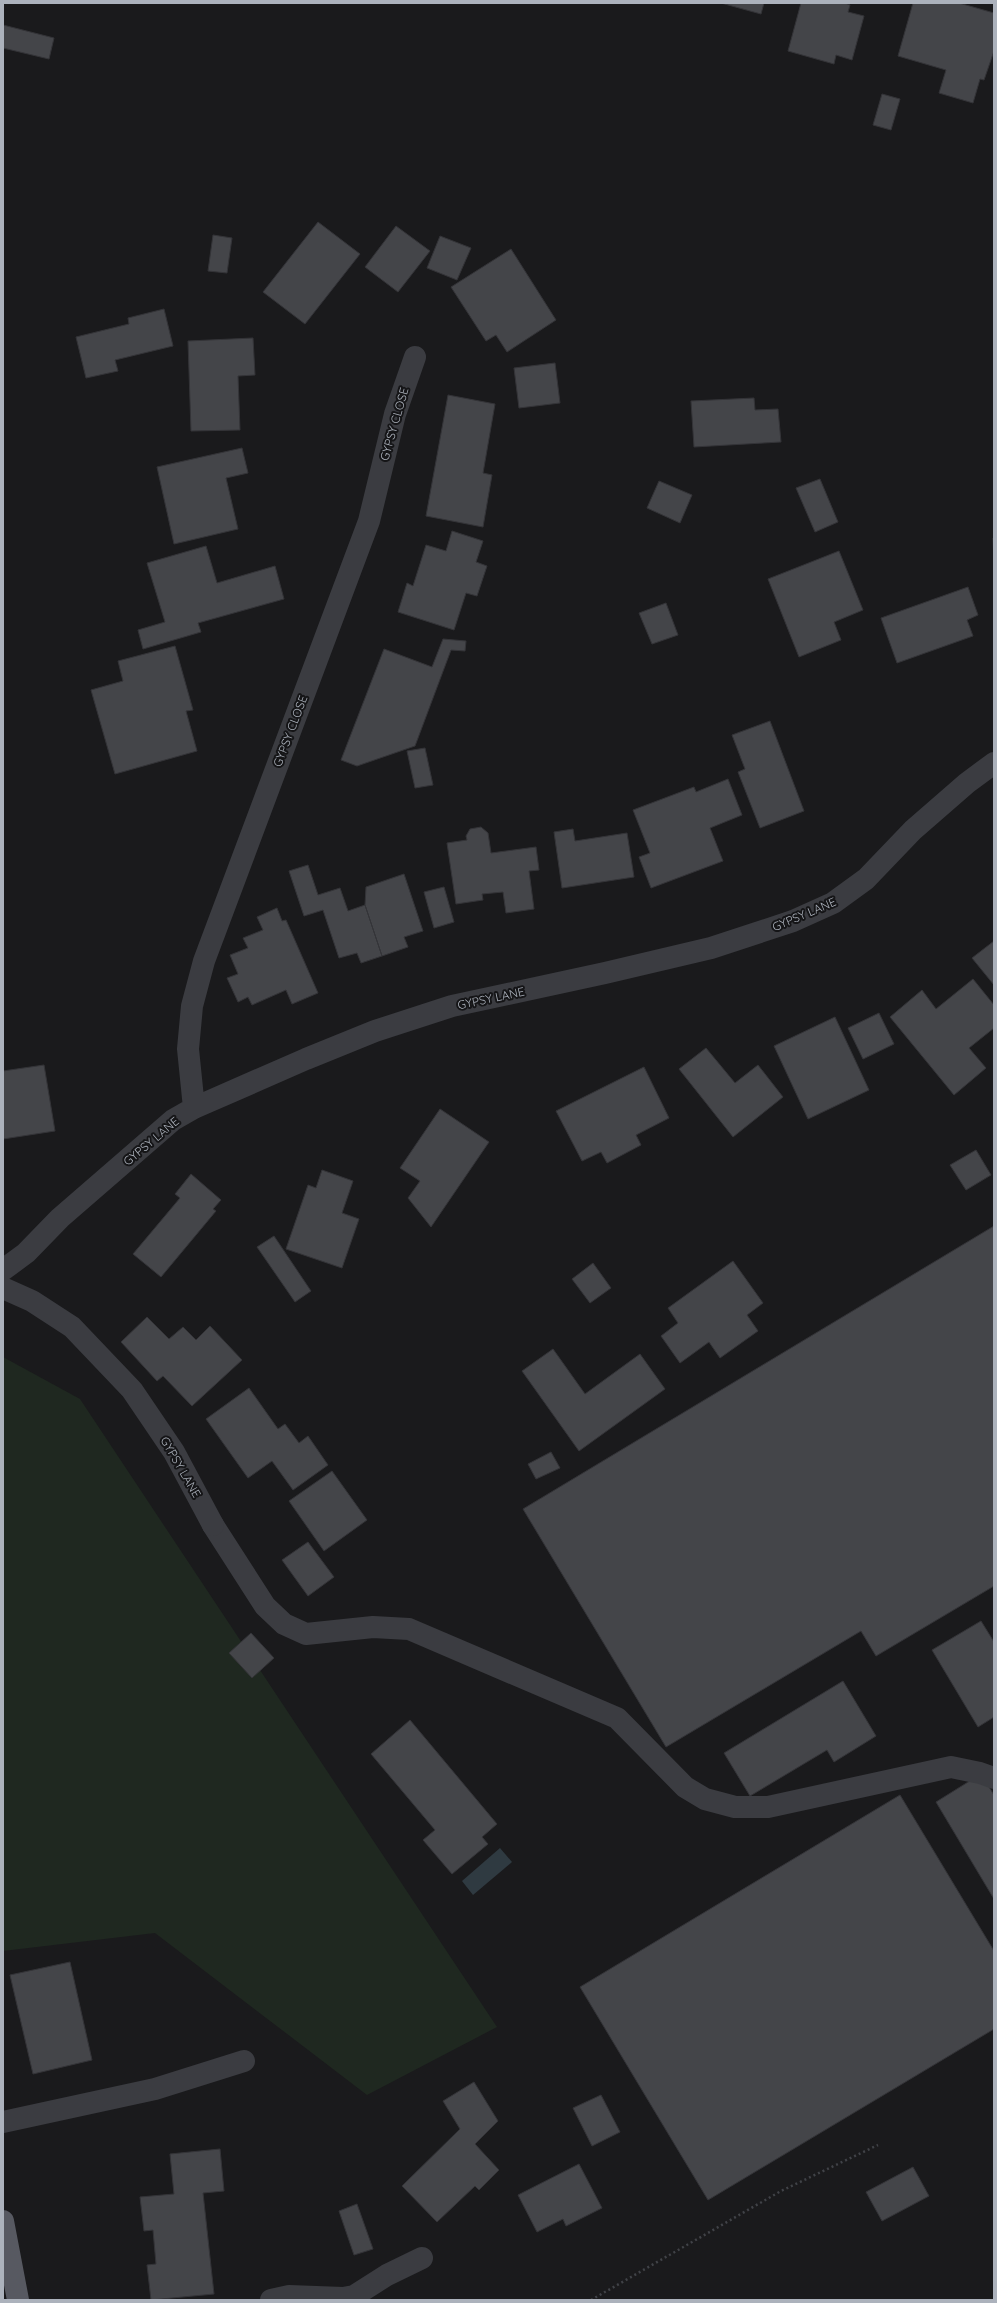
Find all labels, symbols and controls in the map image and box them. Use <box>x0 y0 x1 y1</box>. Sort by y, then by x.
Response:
street label: GYPSY CLOSE <box>376 386 412 462</box>
street label: GYPSY CLOSE <box>270 693 311 769</box>
street label: GYPSY LANE <box>770 894 838 934</box>
street label: GYPSY LANE <box>456 984 526 1012</box>
street label: GYPSY LANE <box>120 1113 182 1169</box>
street label: GYPSY LANE <box>157 1434 205 1500</box>

